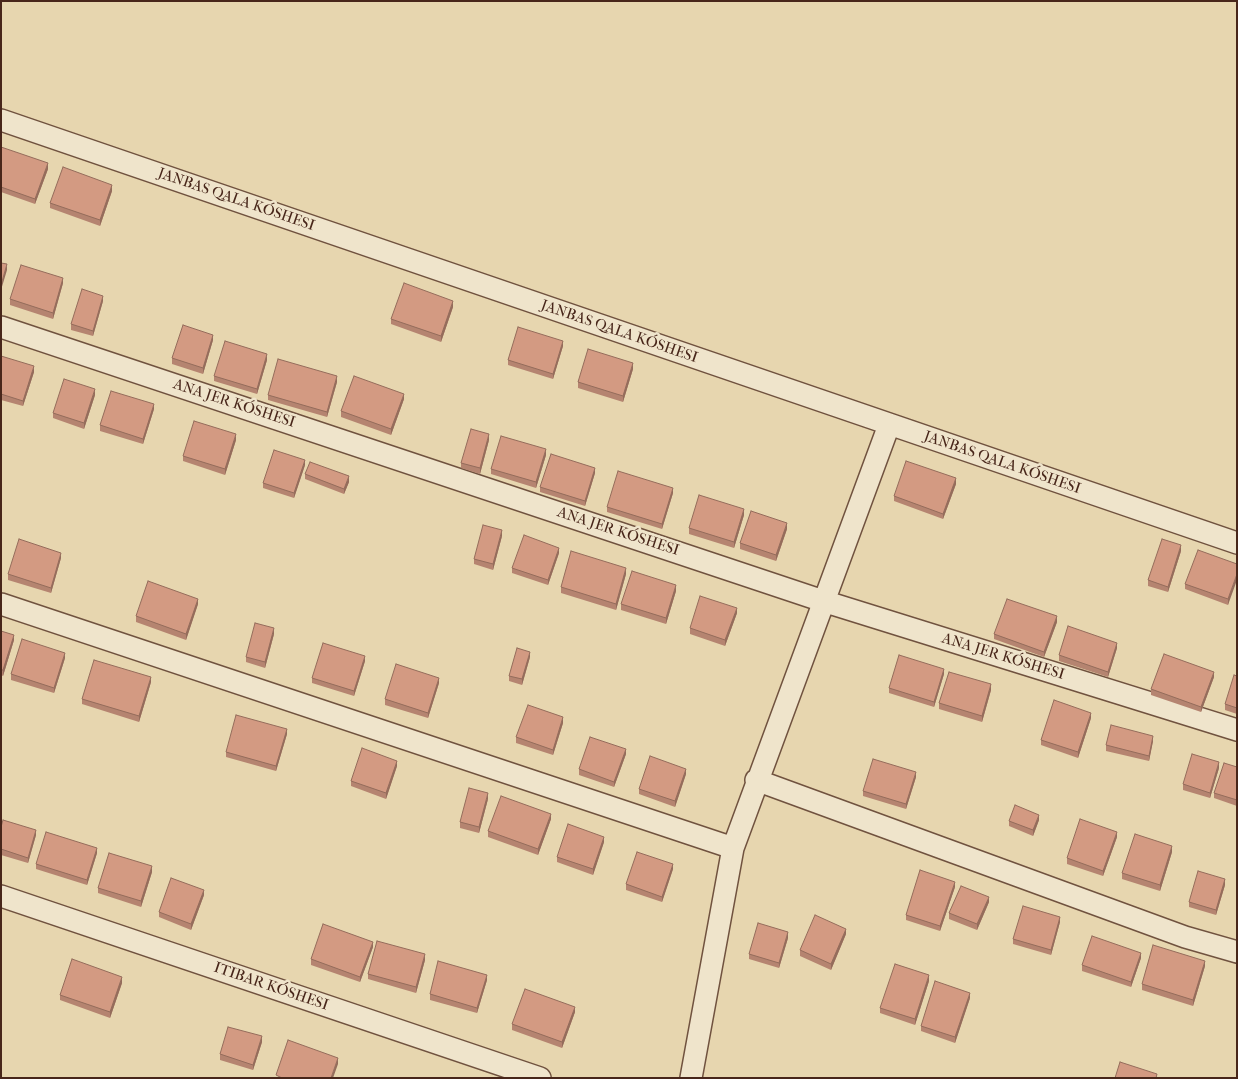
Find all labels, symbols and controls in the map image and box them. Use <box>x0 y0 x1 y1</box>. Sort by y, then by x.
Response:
street label: JANBAS QALA KÓSHESI <box>155 165 317 235</box>
street label: JANBAS QALA KÓSHESI <box>538 297 700 367</box>
street label: ANA JER KÓSHESI <box>171 376 297 432</box>
street label: JANBAS QALA KÓSHESI <box>921 428 1083 498</box>
street label: ANA JER KÓSHESI <box>555 504 681 560</box>
street label: ANA JER KÓSHESI <box>940 630 1066 684</box>
street label: ITIBAR KÓSHESI <box>211 959 331 1015</box>

